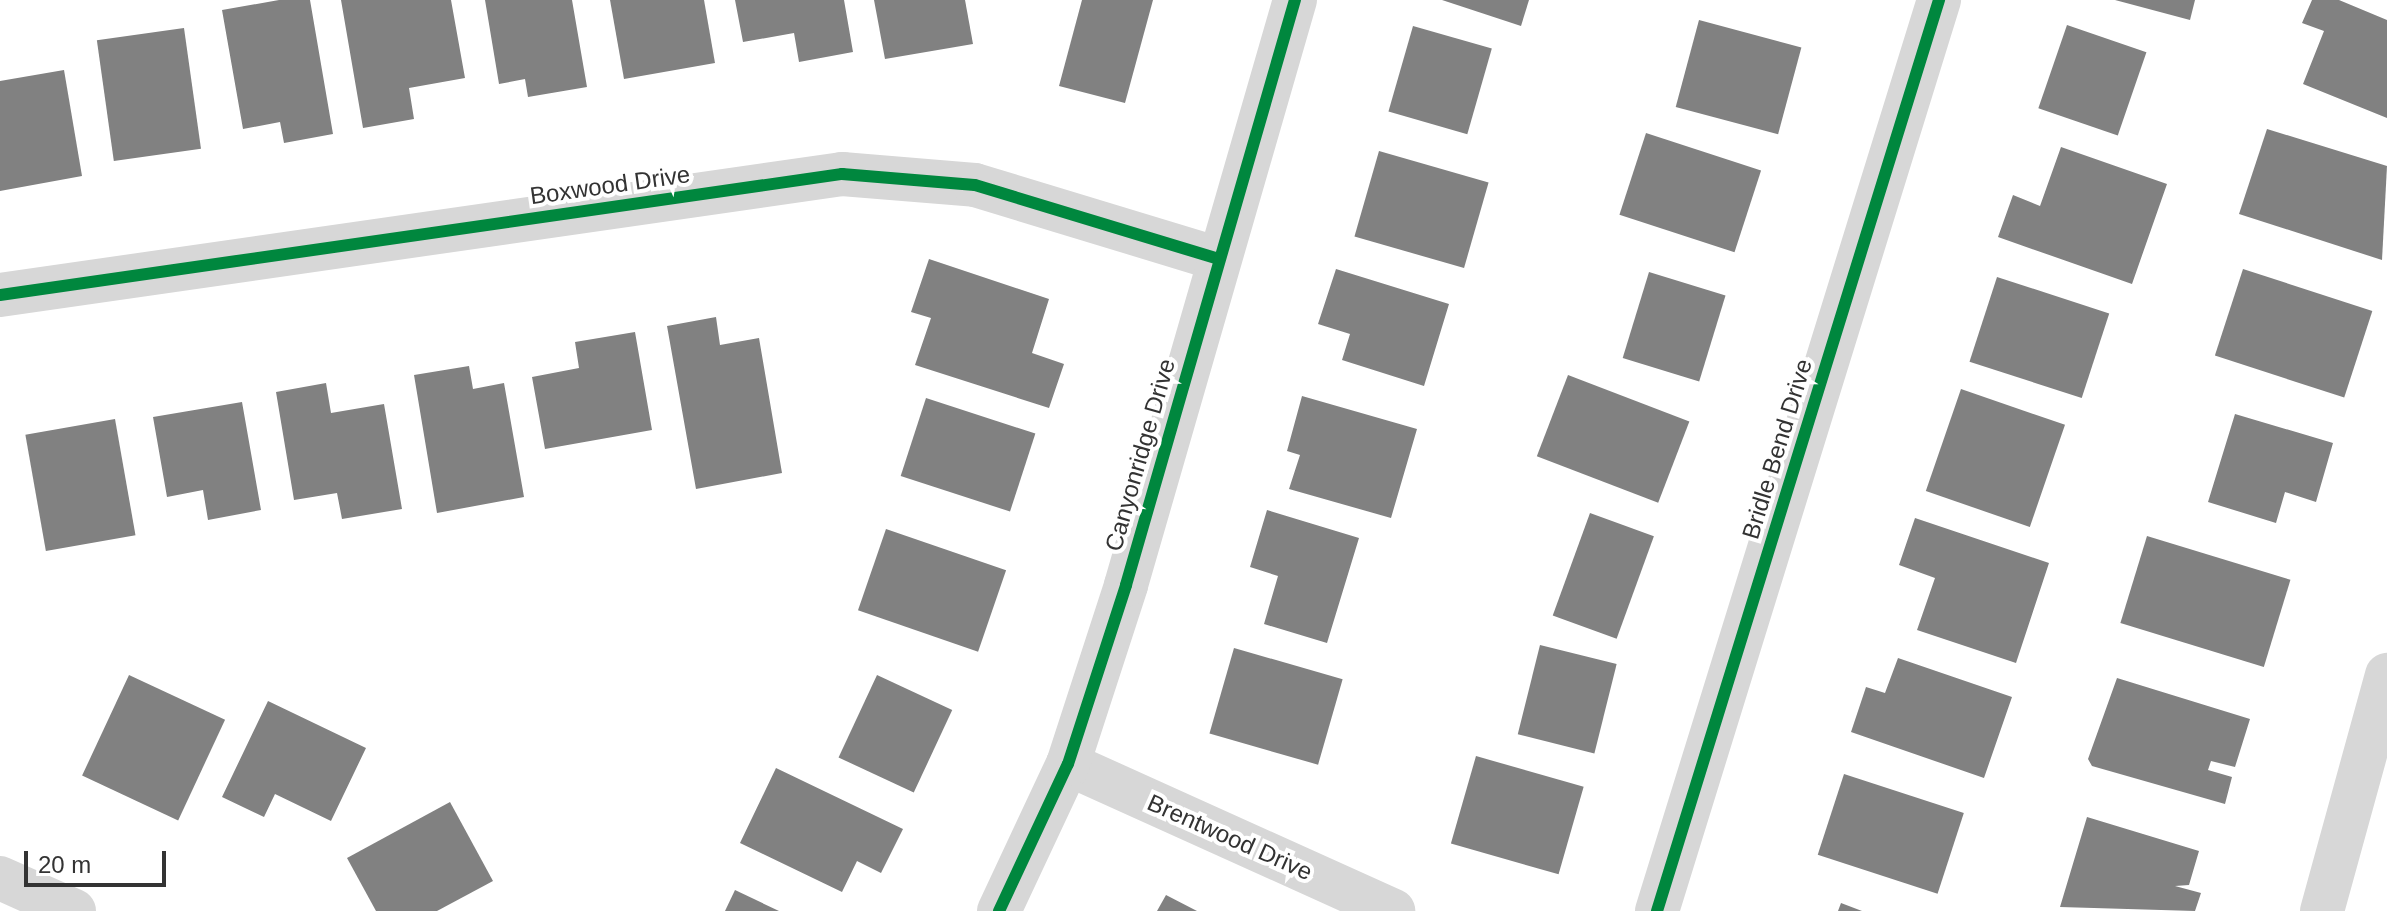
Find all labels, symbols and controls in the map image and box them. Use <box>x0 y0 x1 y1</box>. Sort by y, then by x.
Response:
street label: Boxwood Drive <box>528 160 692 210</box>
street label: Canyonridge Drive <box>1099 355 1181 555</box>
street label: Bridle Bend Drive <box>1736 355 1818 543</box>
street label: Brentwood Drive <box>1143 788 1317 886</box>
scale bar <box>28 835 170 885</box>
text: 20 m <box>38 851 91 878</box>

